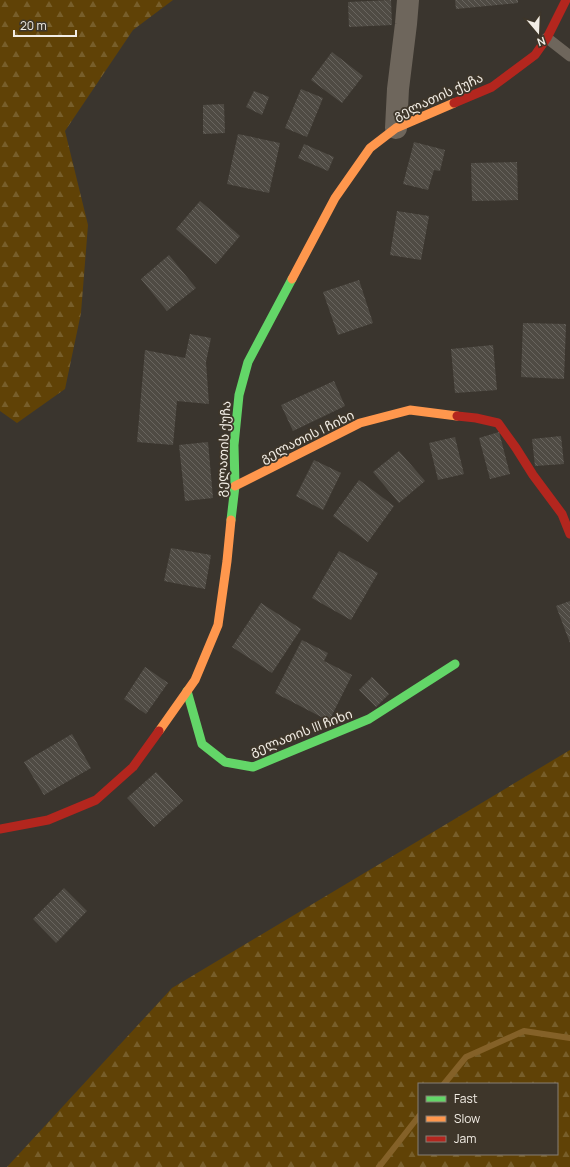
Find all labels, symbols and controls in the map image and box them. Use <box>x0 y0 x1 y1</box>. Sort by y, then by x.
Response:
scale bar <box>14 12 76 38</box>
north arrow <box>518 12 558 52</box>
text: 20 m <box>20 17 47 34</box>
text: N <box>535 34 548 50</box>
street label: გელათის ქუჩა <box>390 68 486 124</box>
street label: გელათის ქუჩა <box>211 400 235 498</box>
street label: გელათის I ჩიხი <box>257 405 357 467</box>
street label: გელათის III ჩიხი <box>247 704 355 760</box>
legend <box>418 1083 558 1155</box>
text: Fast <box>454 1090 478 1107</box>
text: Slow <box>454 1110 480 1127</box>
text: Jam <box>454 1130 476 1147</box>

